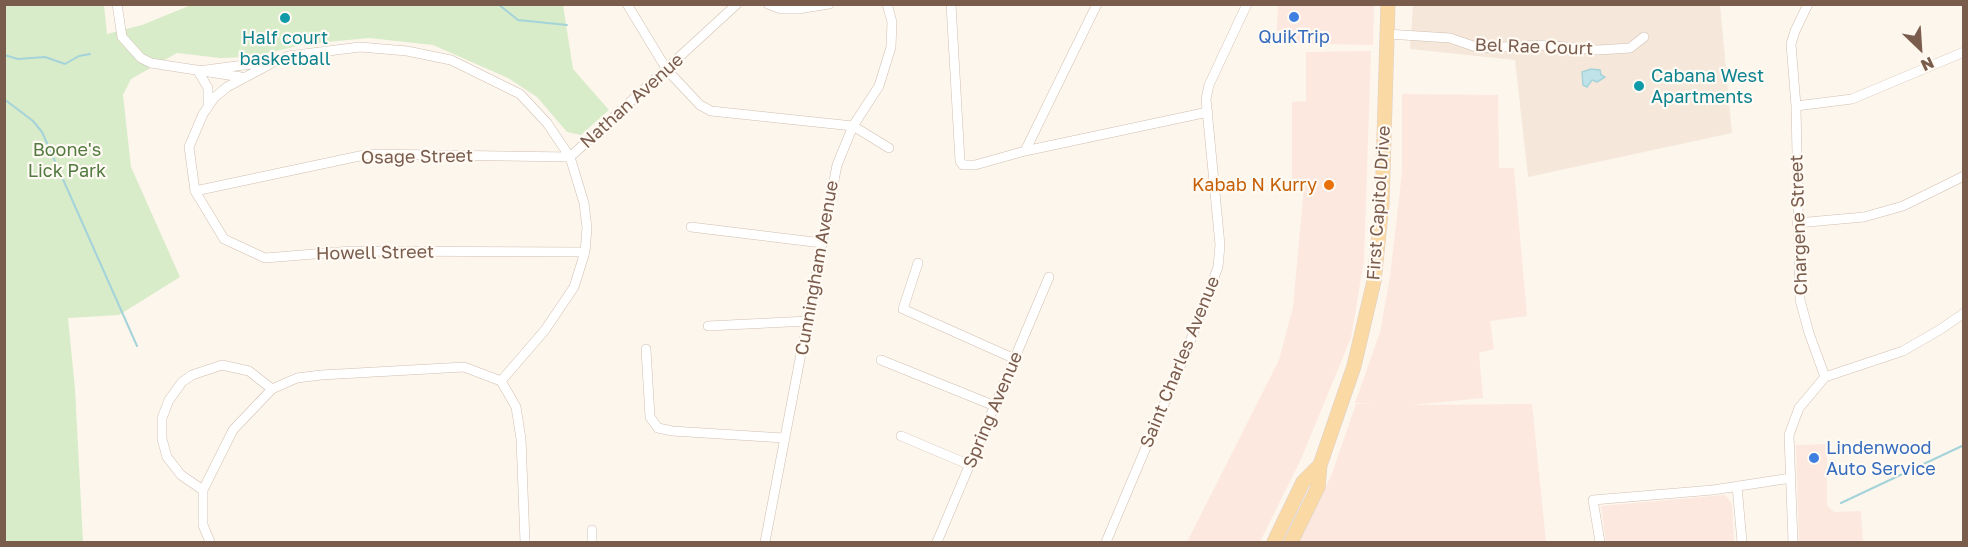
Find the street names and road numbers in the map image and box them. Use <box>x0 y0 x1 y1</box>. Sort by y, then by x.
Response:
street label: Bel Rae Court <box>1474 34 1594 60</box>
street label: Nathan Avenue <box>576 49 688 153</box>
street label: First Capitol Drive <box>1363 125 1395 281</box>
street label: Osage Street <box>361 145 473 169</box>
street label: Chargene Street <box>1786 154 1812 296</box>
street label: Cunningham Avenue <box>791 179 843 357</box>
street label: Howell Street <box>316 241 434 265</box>
street label: Saint Charles Avenue <box>1136 273 1224 451</box>
street label: Spring Avenue <box>959 348 1027 472</box>

